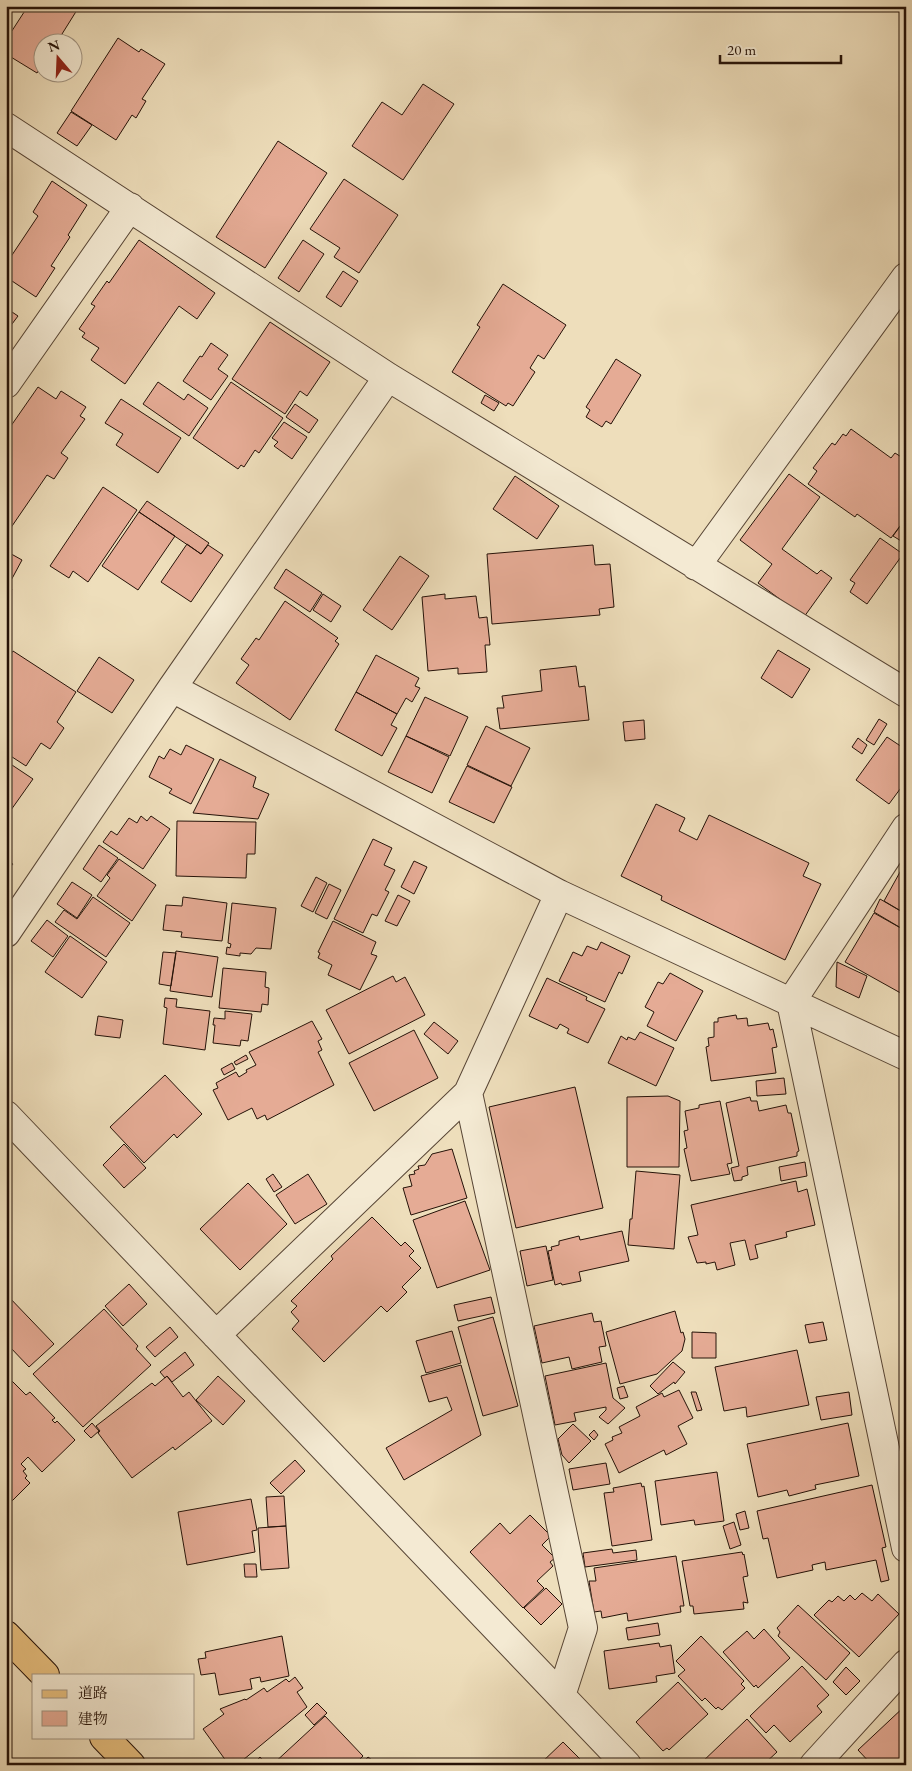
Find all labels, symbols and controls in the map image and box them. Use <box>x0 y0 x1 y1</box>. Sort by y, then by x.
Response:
north arrow <box>32 32 82 82</box>
scale bar <box>720 32 841 64</box>
text: N <box>45 35 63 56</box>
text: 20 m <box>727 40 756 59</box>
legend <box>32 1674 195 1738</box>
text: 道路 <box>78 1683 108 1702</box>
text: 建物 <box>78 1709 108 1728</box>

